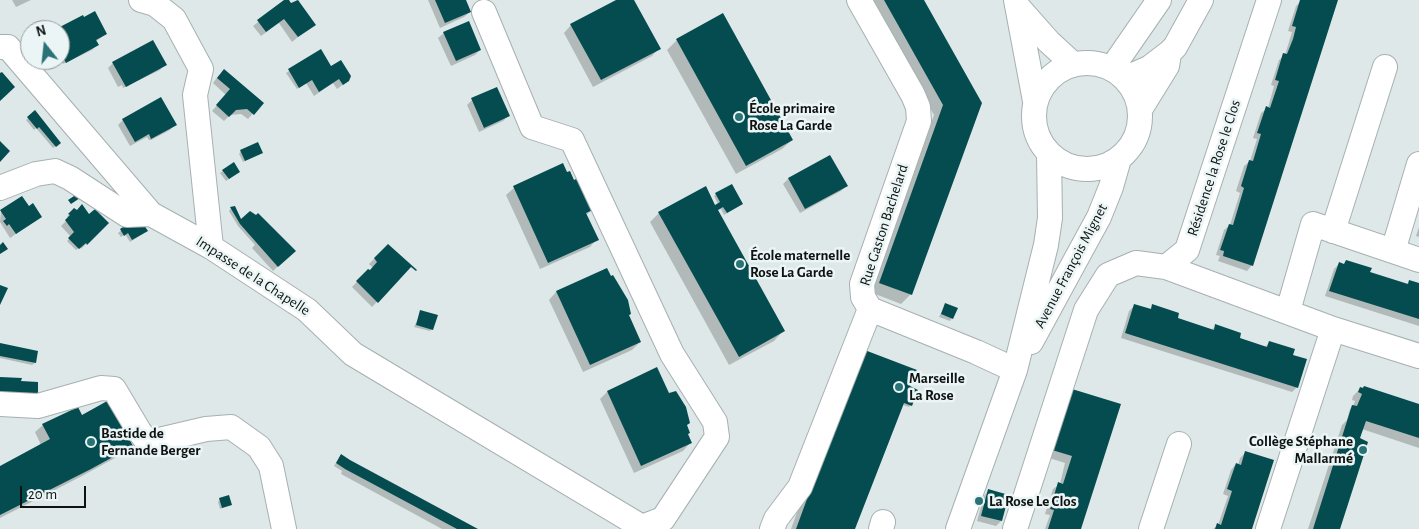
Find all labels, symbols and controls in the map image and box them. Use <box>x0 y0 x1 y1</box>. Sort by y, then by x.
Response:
north arrow <box>20 20 70 70</box>
text: N <box>35 23 48 40</box>
street label: Résidence la Rose le Clos <box>1183 98 1245 238</box>
place label: École primaire Rose La Garde <box>749 99 835 134</box>
marker: École primaire Rose La Garde <box>733 111 745 123</box>
street label: Rue Gaston Bachelard <box>856 162 912 288</box>
street label: Avenue François Mignet <box>1031 201 1111 331</box>
street label: Impasse de la Chapelle <box>192 232 314 320</box>
place label: École maternelle Rose La Garde <box>750 246 850 281</box>
marker: École maternelle Rose La Garde <box>734 258 746 270</box>
place label: Marseille La Rose <box>909 369 965 404</box>
marker: Marseille La Rose <box>893 381 905 393</box>
place label: Bastide de Fernande Berger <box>101 424 201 459</box>
place label: Collège Stéphane Mallarmé <box>1249 432 1353 467</box>
marker: Bastide de Fernande Berger <box>85 436 97 448</box>
marker: Collège Stéphane Mallarmé <box>1357 444 1369 456</box>
scale bar <box>22 476 89 508</box>
text: 20 m <box>28 487 57 502</box>
place label: La Rose Le Clos <box>989 492 1077 510</box>
marker: La Rose Le Clos <box>973 495 985 507</box>

